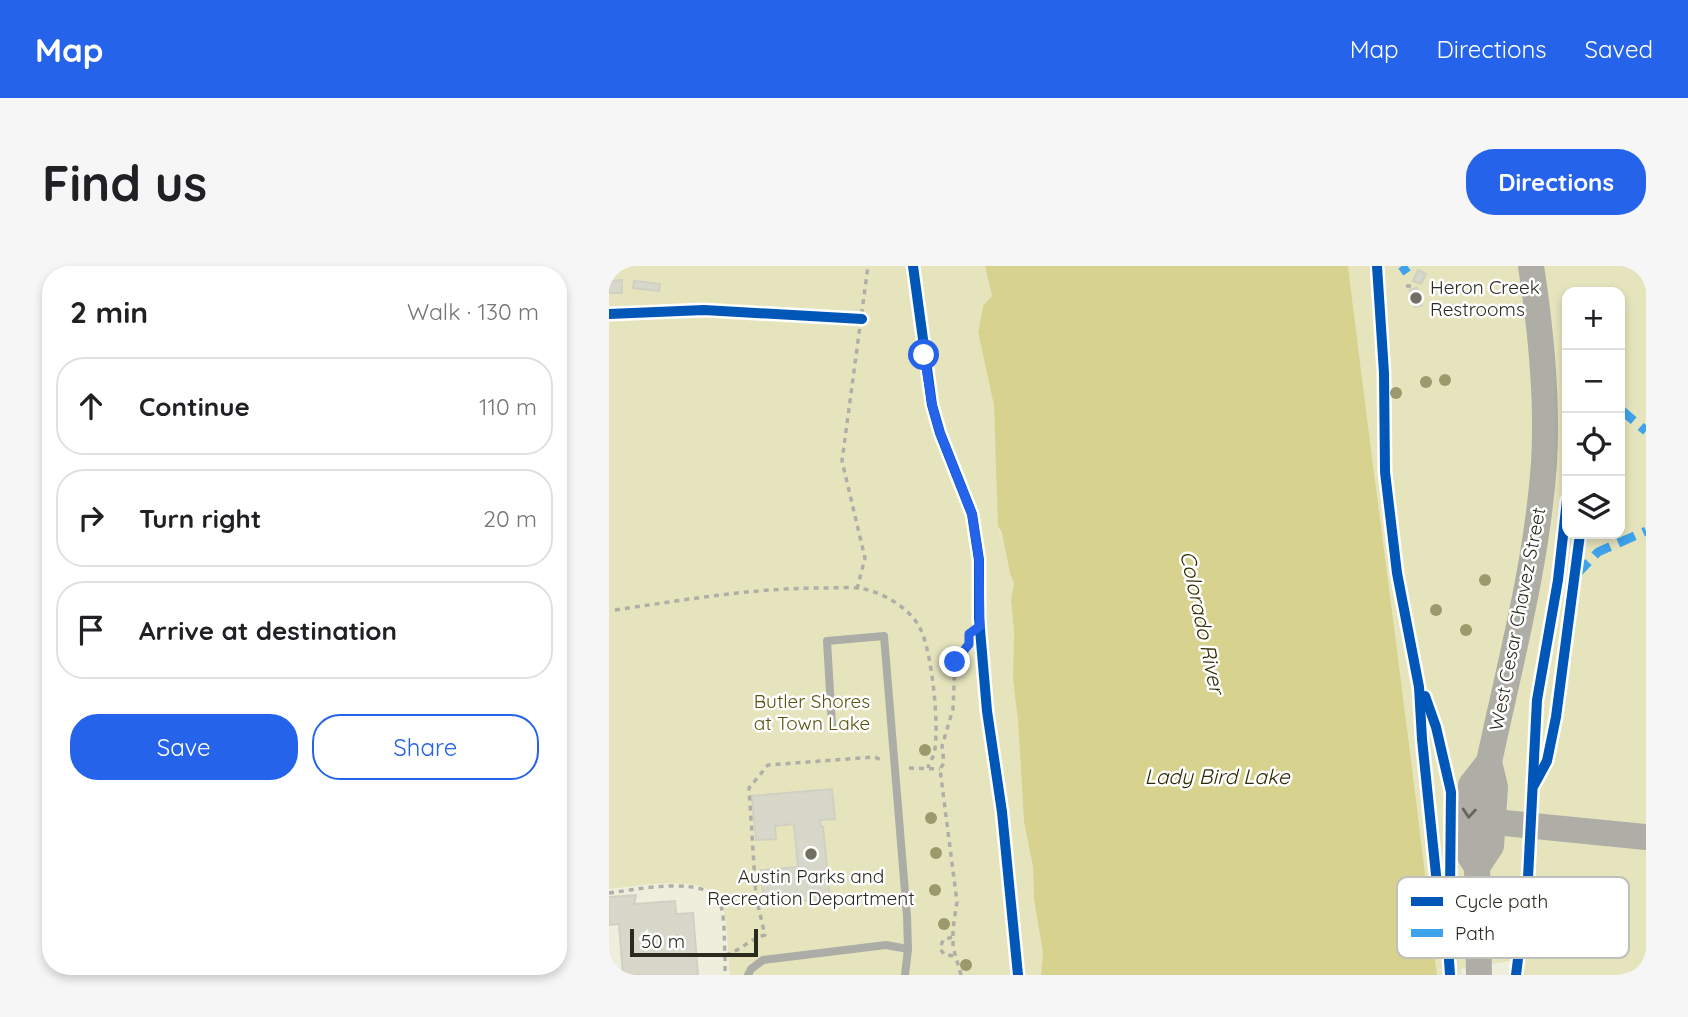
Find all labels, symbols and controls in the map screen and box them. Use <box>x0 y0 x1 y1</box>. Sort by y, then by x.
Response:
text: Map <box>35 29 103 70</box>
text: Map <box>1350 34 1399 64</box>
text: Directions <box>1437 34 1547 64</box>
text: Saved <box>1585 34 1653 64</box>
button: Directions <box>1466 149 1646 215</box>
text: Find us <box>42 152 207 213</box>
place label: Heron Creek Restrooms <box>1430 275 1540 321</box>
map controls <box>1562 287 1625 539</box>
button: + <box>1562 287 1625 350</box>
marker: Heron Creek Restrooms <box>1408 290 1424 306</box>
text: 2 min <box>70 293 148 331</box>
text: Walk · 130 m <box>407 297 539 326</box>
route start <box>908 339 939 370</box>
button: − <box>1562 350 1625 413</box>
icon: ahead <box>72 387 110 425</box>
text: Continue <box>139 390 250 423</box>
text: 110 m <box>479 392 537 421</box>
button: locate <box>1562 413 1625 476</box>
button: layers <box>1562 476 1625 539</box>
icon: right <box>72 499 110 537</box>
text: Turn right <box>139 502 261 535</box>
text: 20 m <box>483 504 537 533</box>
street label: West Cesar Chavez Street <box>1484 505 1550 733</box>
water label: Colorado River <box>1175 548 1231 698</box>
icon: arrive <box>72 611 110 649</box>
text: Arrive at destination <box>139 614 397 647</box>
route end <box>939 646 970 677</box>
park label: Butler Shores at Town Lake <box>754 689 870 735</box>
button: Save <box>70 714 298 780</box>
button: Share <box>312 714 539 780</box>
water label: Lady Bird Lake <box>1144 763 1291 789</box>
one-way arrow <box>1461 807 1476 819</box>
marker: Austin Parks and Recreation Department <box>803 846 819 862</box>
place label: Austin Parks and Recreation Department <box>707 864 915 910</box>
legend <box>1397 877 1629 958</box>
text: Cycle path <box>1455 889 1548 913</box>
text: Path <box>1455 921 1495 945</box>
scale bar <box>630 926 758 958</box>
text: 50 m <box>641 929 685 953</box>

